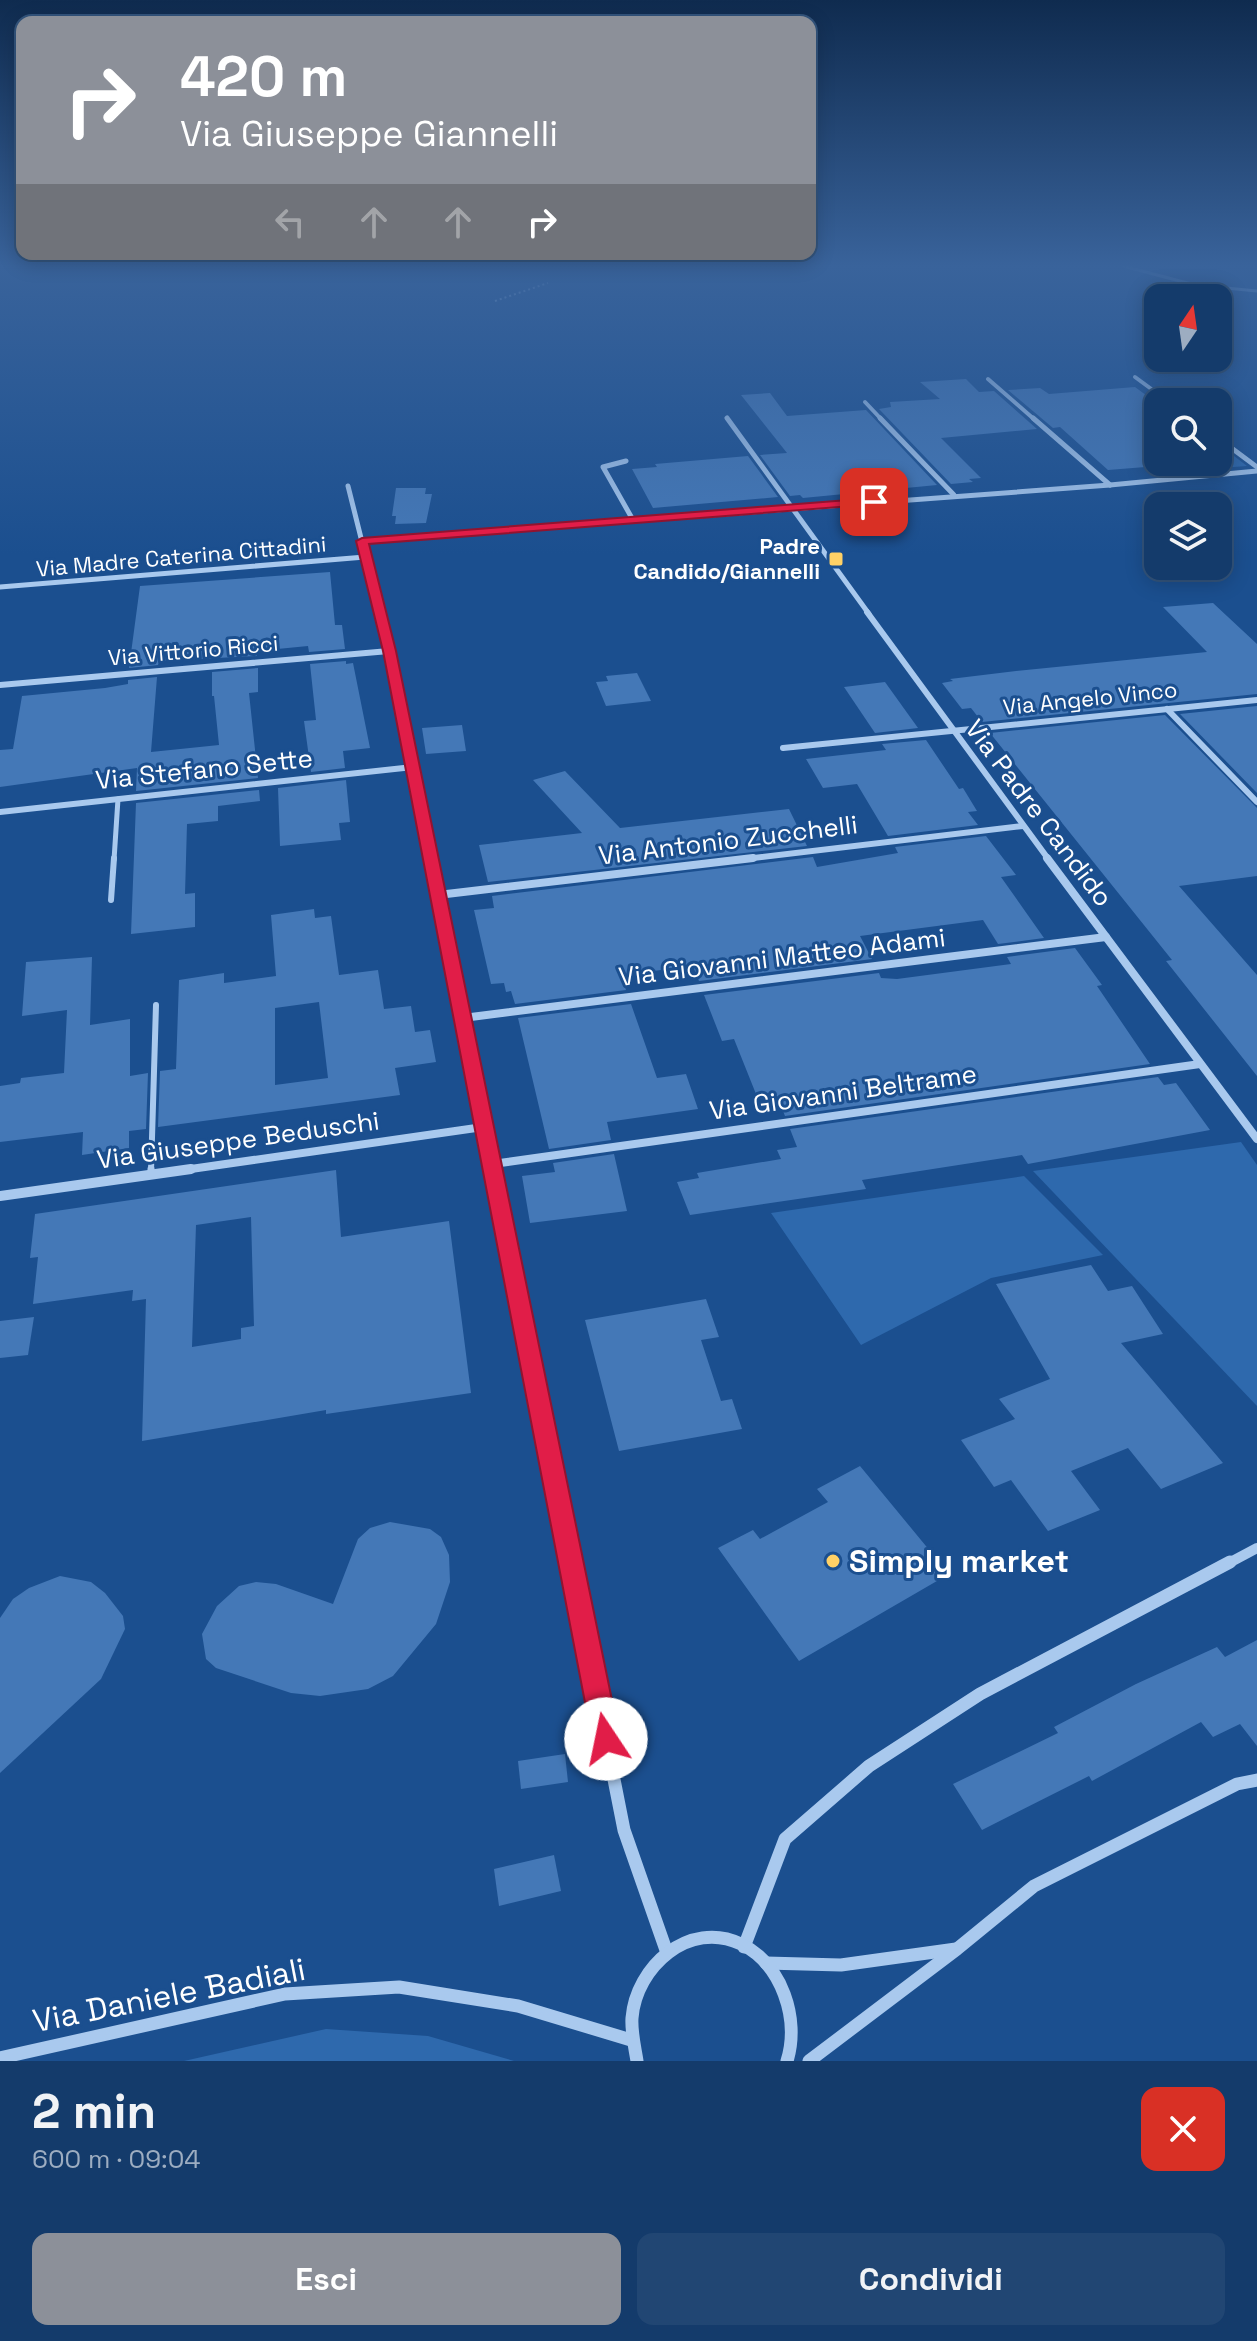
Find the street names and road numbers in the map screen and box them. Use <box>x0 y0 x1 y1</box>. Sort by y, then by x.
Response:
street label: Via Madre Caterina Cittadini <box>35 529 327 583</box>
street label: Via Vittorio Ricci <box>107 629 279 671</box>
street label: Via Angelo Vinco <box>1001 675 1179 721</box>
street label: Via Padre Candido <box>958 713 1120 913</box>
street label: Via Stefano Sette <box>94 741 314 797</box>
street label: Via Antonio Zucchelli <box>597 807 859 873</box>
street label: Via Giovanni Matteo Adami <box>617 920 947 994</box>
street label: Via Giovanni Beltrame <box>707 1056 979 1128</box>
street label: Via Giuseppe Beduschi <box>95 1103 381 1177</box>
street label: Via Daniele Badiali <box>29 1949 309 2041</box>

